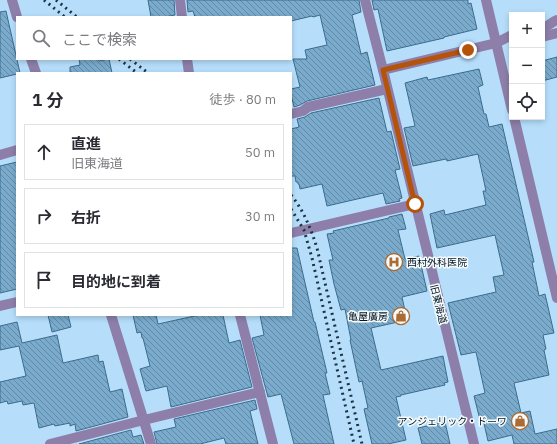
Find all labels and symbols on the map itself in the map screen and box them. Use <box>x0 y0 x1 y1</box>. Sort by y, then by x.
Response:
route end <box>459 41 477 59</box>
route start <box>406 195 424 213</box>
hospital icon: 西村外科医院 <box>384 252 404 272</box>
place label: 西村外科医院 <box>407 256 467 269</box>
street label: 旧東海道 <box>427 283 450 325</box>
shop icon: 亀屋廣房 <box>391 306 411 326</box>
place label: 亀屋廣房 <box>348 310 388 323</box>
shop icon: アンジェリック・ドーワ <box>510 411 530 431</box>
place label: アンジェリック・ドーワ <box>398 415 507 428</box>

